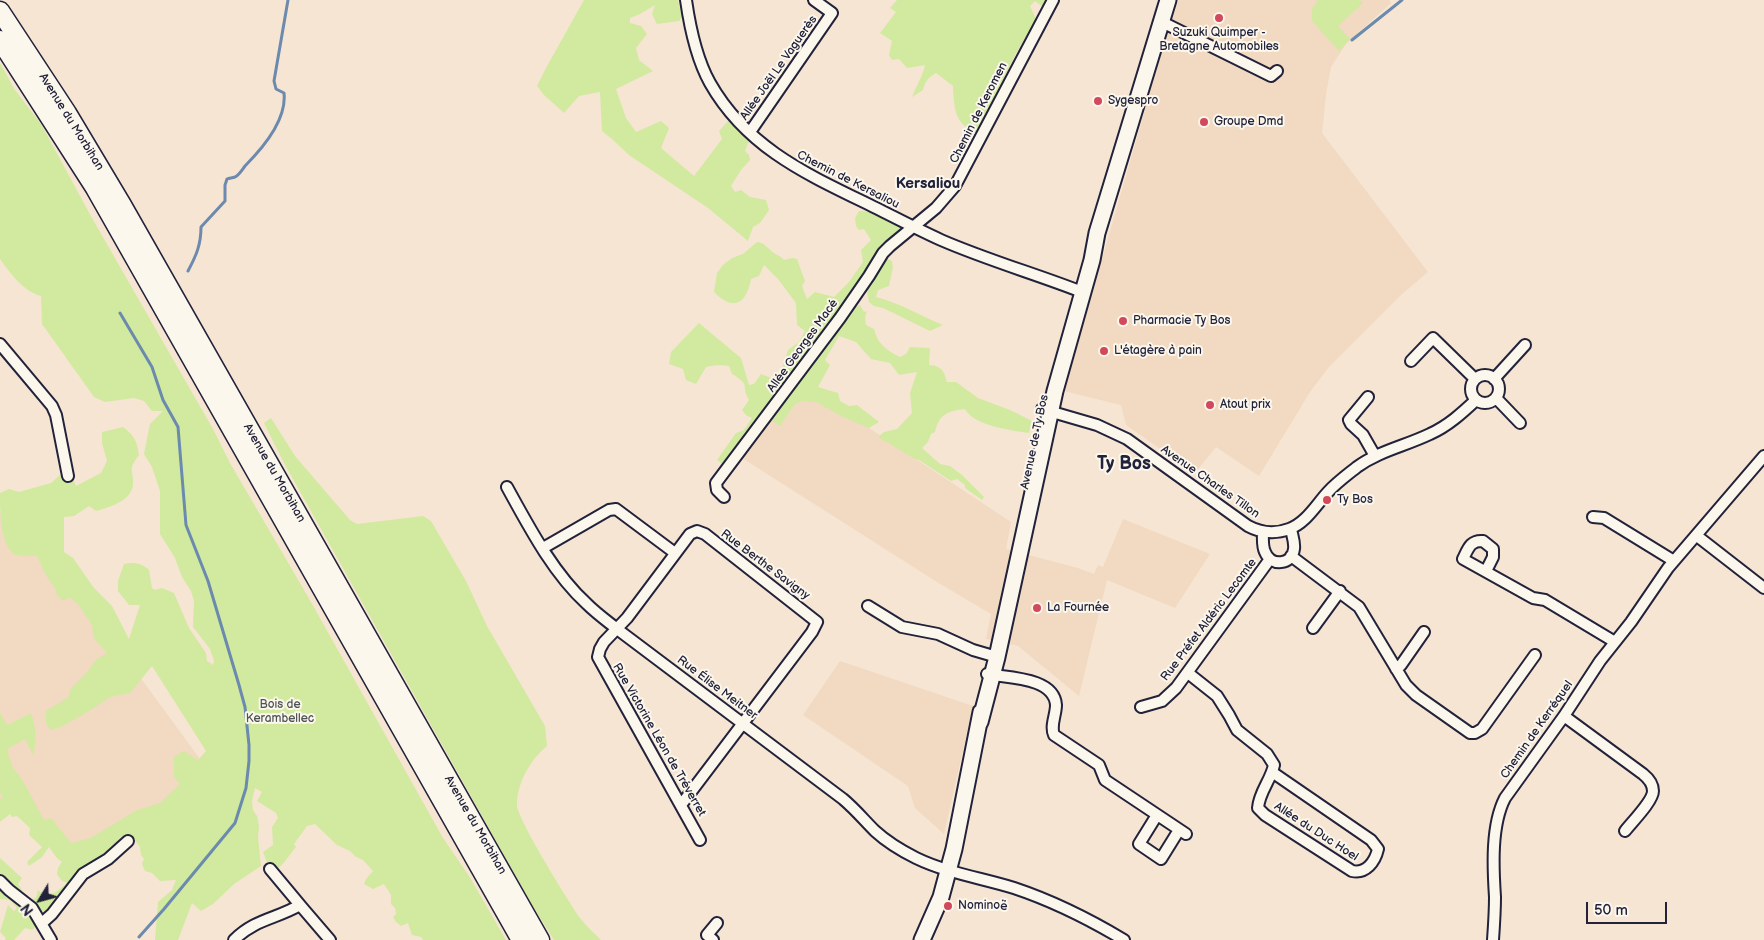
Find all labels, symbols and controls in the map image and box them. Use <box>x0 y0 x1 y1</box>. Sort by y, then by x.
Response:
marker: Suzuki Quimper - Bretagne Automobiles <box>1213 12 1225 24</box>
street label: Allée Joël Le Vaguerès <box>737 13 821 123</box>
place label: Suzuki Quimper - Bretagne Automobiles <box>1159 26 1279 54</box>
street label: Chemin de Keromen <box>947 60 1011 166</box>
street label: Avenue du Morbihan <box>35 71 107 173</box>
place label: Sygespro <box>1108 94 1158 108</box>
marker: Sygespro <box>1092 95 1104 107</box>
place label: Groupe Dmd <box>1214 115 1283 129</box>
marker: Groupe Dmd <box>1198 116 1210 128</box>
street label: Chemin de Kersaliou <box>794 148 902 212</box>
district label: Kersaliou <box>896 175 960 193</box>
street label: Allée Georges Macé <box>764 297 842 395</box>
place label: Pharmacie Ty Bos <box>1133 314 1230 328</box>
marker: Pharmacie Ty Bos <box>1117 315 1129 327</box>
place label: L'étagère à pain <box>1114 344 1202 358</box>
marker: L'étagère à pain <box>1098 345 1110 357</box>
street label: Avenue de Ty Bos <box>1018 393 1052 491</box>
place label: Atout prix <box>1220 398 1271 412</box>
marker: Atout prix <box>1204 399 1216 411</box>
street label: Avenue du Morbihan <box>240 421 308 525</box>
street label: Avenue Charles Tillon <box>1158 443 1262 521</box>
district label: Ty Bos <box>1097 453 1151 475</box>
place label: Ty Bos <box>1337 493 1373 507</box>
marker: Ty Bos <box>1321 494 1333 506</box>
street label: Rue Berthe Savigny <box>718 527 812 603</box>
street label: Rue Préfet Aldéric Lecomte <box>1158 556 1260 684</box>
place label: La Fournée <box>1047 601 1109 615</box>
marker: La Fournée <box>1031 602 1043 614</box>
street label: Rue Élise Meitner <box>674 653 760 723</box>
street label: Rue Victorine Léon de Tréverret <box>609 661 709 819</box>
street label: Chemin de Kerréquel <box>1498 678 1576 782</box>
park label: Bois de Kerambellec <box>246 698 314 726</box>
street label: Avenue du Morbihan <box>441 773 509 877</box>
street label: Allée du Duc Hoel <box>1271 799 1361 865</box>
north arrow <box>15 875 65 925</box>
scale bar <box>1589 892 1670 924</box>
place label: Nominoë <box>958 899 1007 913</box>
text: N <box>18 900 38 919</box>
marker: Nominoë <box>942 900 954 912</box>
text: 50 m <box>1594 901 1628 920</box>

